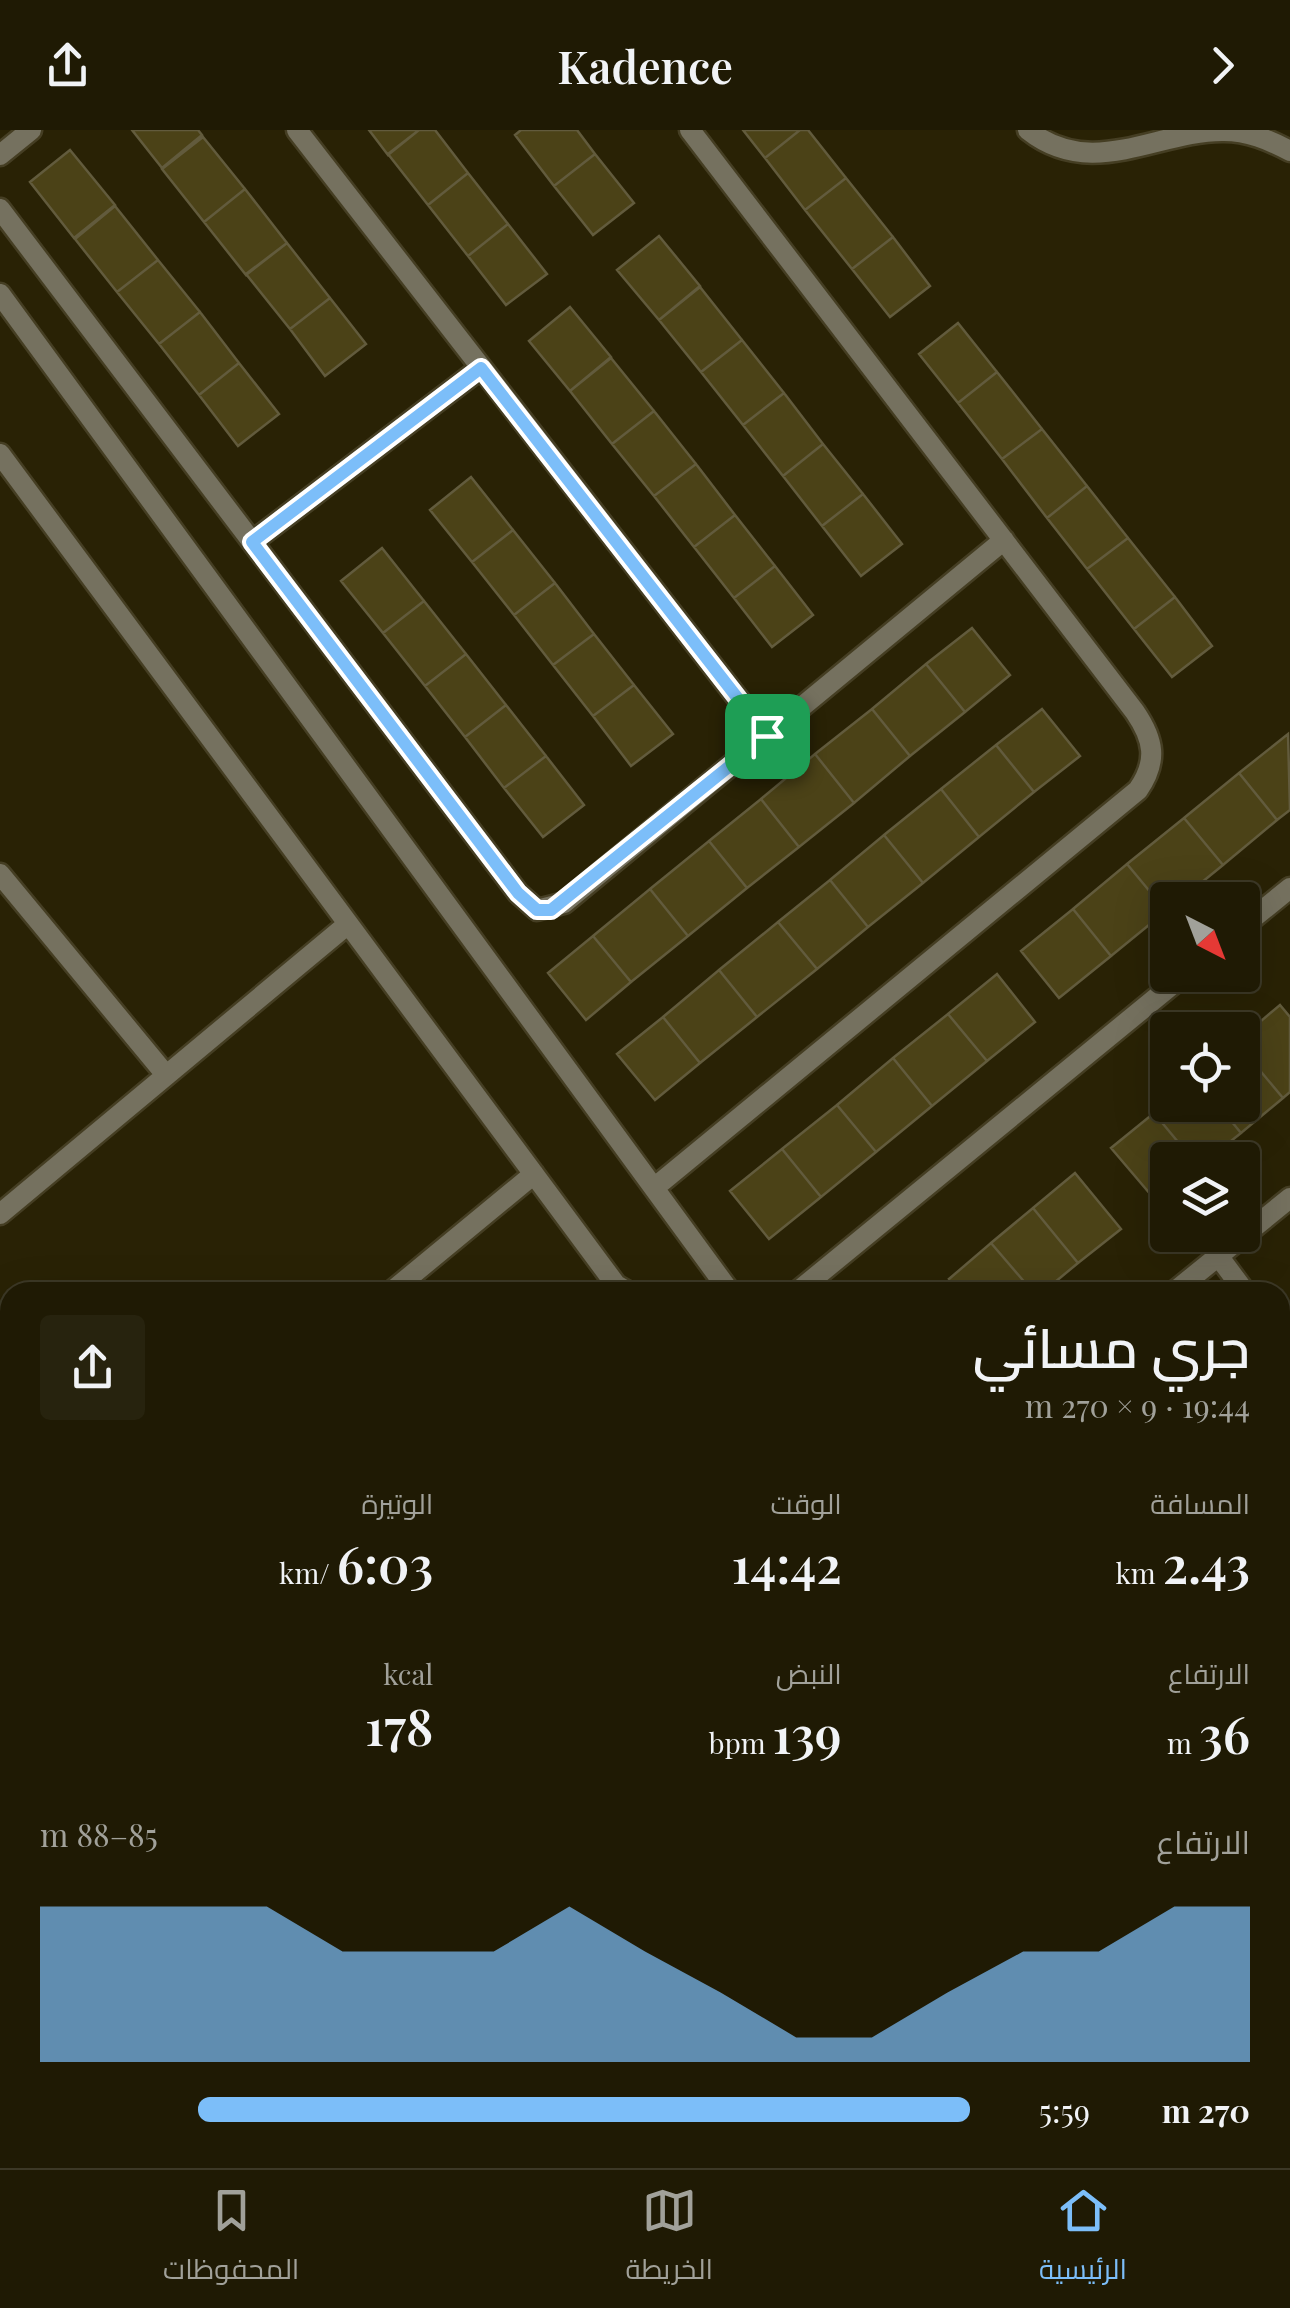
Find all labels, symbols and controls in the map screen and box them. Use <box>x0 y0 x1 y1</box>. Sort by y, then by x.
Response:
text: Kadence <box>557 35 733 95</box>
icon: share <box>40 38 95 93</box>
icon: forward <box>1195 38 1250 93</box>
pin <box>725 694 810 779</box>
icon: arrive <box>740 709 795 764</box>
north arrow <box>1150 882 1260 992</box>
map controls <box>1150 882 1260 1252</box>
button: locate <box>1150 1012 1260 1122</box>
button: layers <box>1150 1142 1260 1252</box>
text: جري مسائي <box>973 1308 1250 1382</box>
button: share <box>40 1315 145 1420</box>
text: 19:44 · 9 × 270 m <box>1025 1383 1250 1426</box>
text: الوتيرة <box>361 1484 433 1521</box>
text: الوقت <box>770 1484 842 1521</box>
text: المسافة <box>1150 1484 1250 1521</box>
text: 6:03 <box>337 1530 433 1597</box>
text: 14:42 <box>732 1530 842 1597</box>
text: 2.43 <box>1163 1530 1250 1597</box>
text: /km <box>279 1554 337 1591</box>
text: km <box>1115 1554 1163 1591</box>
text: النبض <box>776 1654 842 1691</box>
text: الارتفاع <box>1168 1654 1250 1691</box>
text: kcal <box>383 1655 433 1692</box>
text: 178 <box>365 1692 433 1759</box>
text: 139 <box>773 1700 842 1767</box>
text: 36 <box>1199 1700 1250 1767</box>
text: bpm <box>709 1724 773 1761</box>
text: m <box>1167 1724 1199 1761</box>
text: 85–88 m <box>40 1812 158 1855</box>
text: الارتفاع <box>1156 1819 1250 1862</box>
text: 5:59 <box>1039 2088 1090 2131</box>
text: 270 m <box>1162 2088 1250 2131</box>
tab: المحفوظات <box>163 2183 299 2295</box>
tab: الخريطة <box>626 2183 713 2295</box>
tab: الرئيسية <box>1039 2183 1127 2295</box>

